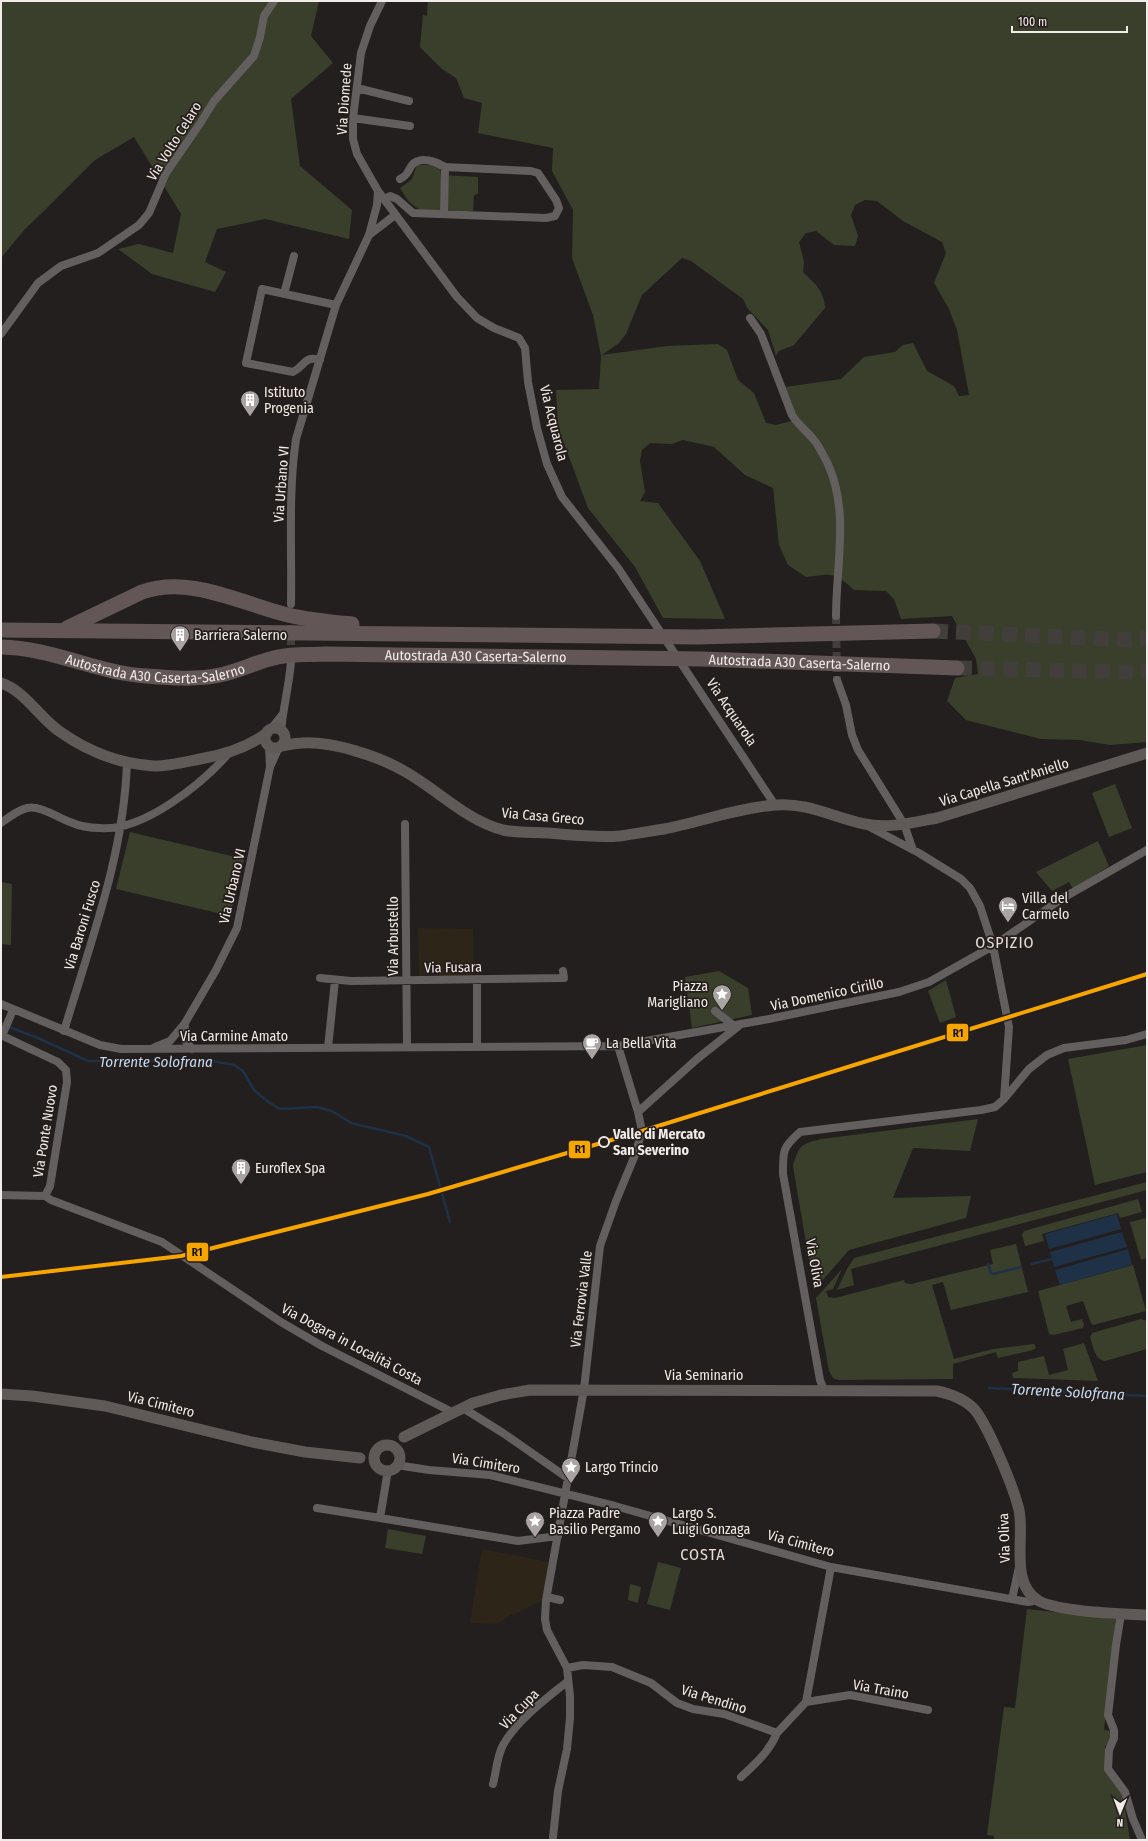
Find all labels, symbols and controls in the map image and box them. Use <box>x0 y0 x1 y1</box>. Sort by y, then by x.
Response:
scale bar <box>1012 8 1127 34</box>
text: 100 m <box>1018 15 1047 29</box>
street label: Via Diomede <box>334 62 355 136</box>
street label: Via Volto Celaro <box>143 99 205 184</box>
street label: Via Acquarola <box>536 383 571 463</box>
place label: Istituto Progenia <box>264 384 314 417</box>
building icon: Istituto Progenia <box>239 389 261 417</box>
street label: Via Urbano VI <box>270 445 293 523</box>
building icon: Barriera Salerno <box>169 624 191 652</box>
place label: Barriera Salerno <box>194 627 287 644</box>
street label: Autostrada A30 Caserta-Salerno <box>385 647 566 666</box>
street label: Autostrada A30 Caserta-Salerno <box>64 651 247 687</box>
street label: Autostrada A30 Caserta-Salerno <box>708 651 891 675</box>
street label: Via Acquarola <box>703 675 760 749</box>
street label: Via Capella Sant'Aniello <box>937 755 1071 810</box>
street label: Via Casa Greco <box>501 804 585 829</box>
street label: Via Urbano VI <box>216 847 249 926</box>
street label: Via Baroni Fusco <box>61 878 104 972</box>
place label: Villa del Carmelo <box>1022 890 1069 923</box>
hotel icon: Villa del Carmelo <box>997 895 1019 923</box>
street label: Via Arbustello <box>385 896 402 976</box>
district label: OSPIZIO <box>975 933 1035 952</box>
street label: Via Fusara <box>424 958 482 977</box>
street label: Via Domenico Cirillo <box>769 974 885 1015</box>
place label: Piazza Marigliano <box>647 978 708 1011</box>
place icon: Piazza Marigliano <box>711 983 733 1011</box>
line badge: R1 <box>946 1023 969 1042</box>
text: R1 <box>953 1027 963 1040</box>
street label: Via Carmine Amato <box>180 1028 288 1045</box>
cafe icon: La Bella Vita <box>581 1032 603 1060</box>
place label: La Bella Vita <box>606 1035 676 1052</box>
water label: Torrente Solofrana <box>99 1053 213 1071</box>
street label: Via Ponte Nuovo <box>30 1083 61 1179</box>
place label: Valle di Mercato San Severino <box>612 1126 706 1159</box>
marker: Valle di Mercato San Severino <box>598 1136 610 1148</box>
line badge: R1 <box>568 1140 591 1159</box>
text: R1 <box>575 1143 585 1156</box>
building icon: Euroflex Spa <box>230 1157 252 1185</box>
place label: Euroflex Spa <box>255 1160 326 1177</box>
street label: Via Oliva <box>802 1237 827 1289</box>
line badge: R1 <box>186 1242 209 1262</box>
text: R1 <box>192 1246 202 1259</box>
street label: Via Ferrovia Valle <box>567 1250 596 1348</box>
street label: Via Dogara in Località Costa <box>278 1300 425 1389</box>
street label: Via Seminario <box>665 1367 743 1384</box>
water label: Torrente Solofrana <box>1011 1380 1125 1404</box>
street label: Via Cimitero <box>125 1388 196 1421</box>
street label: Via Cimitero <box>451 1450 521 1477</box>
place icon: Largo Trincio <box>560 1456 582 1484</box>
place label: Largo Trincio <box>585 1459 658 1476</box>
place label: Piazza Padre Basilio Pergamo <box>549 1505 641 1538</box>
place label: Largo S. Luigi Gonzaga <box>672 1505 750 1538</box>
place icon: Piazza Padre Basilio Pergamo <box>524 1510 546 1538</box>
place icon: Largo S. Luigi Gonzaga <box>647 1510 669 1538</box>
street label: Via Oliva <box>995 1513 1014 1563</box>
street label: Via Cimitero <box>765 1526 836 1561</box>
district label: COSTA <box>680 1545 726 1564</box>
street label: Via Traino <box>852 1676 910 1703</box>
street label: Via Pendino <box>679 1681 749 1718</box>
street label: Via Cupa <box>496 1686 543 1733</box>
north arrow <box>1100 1793 1140 1833</box>
text: N <box>1116 1816 1123 1829</box>

